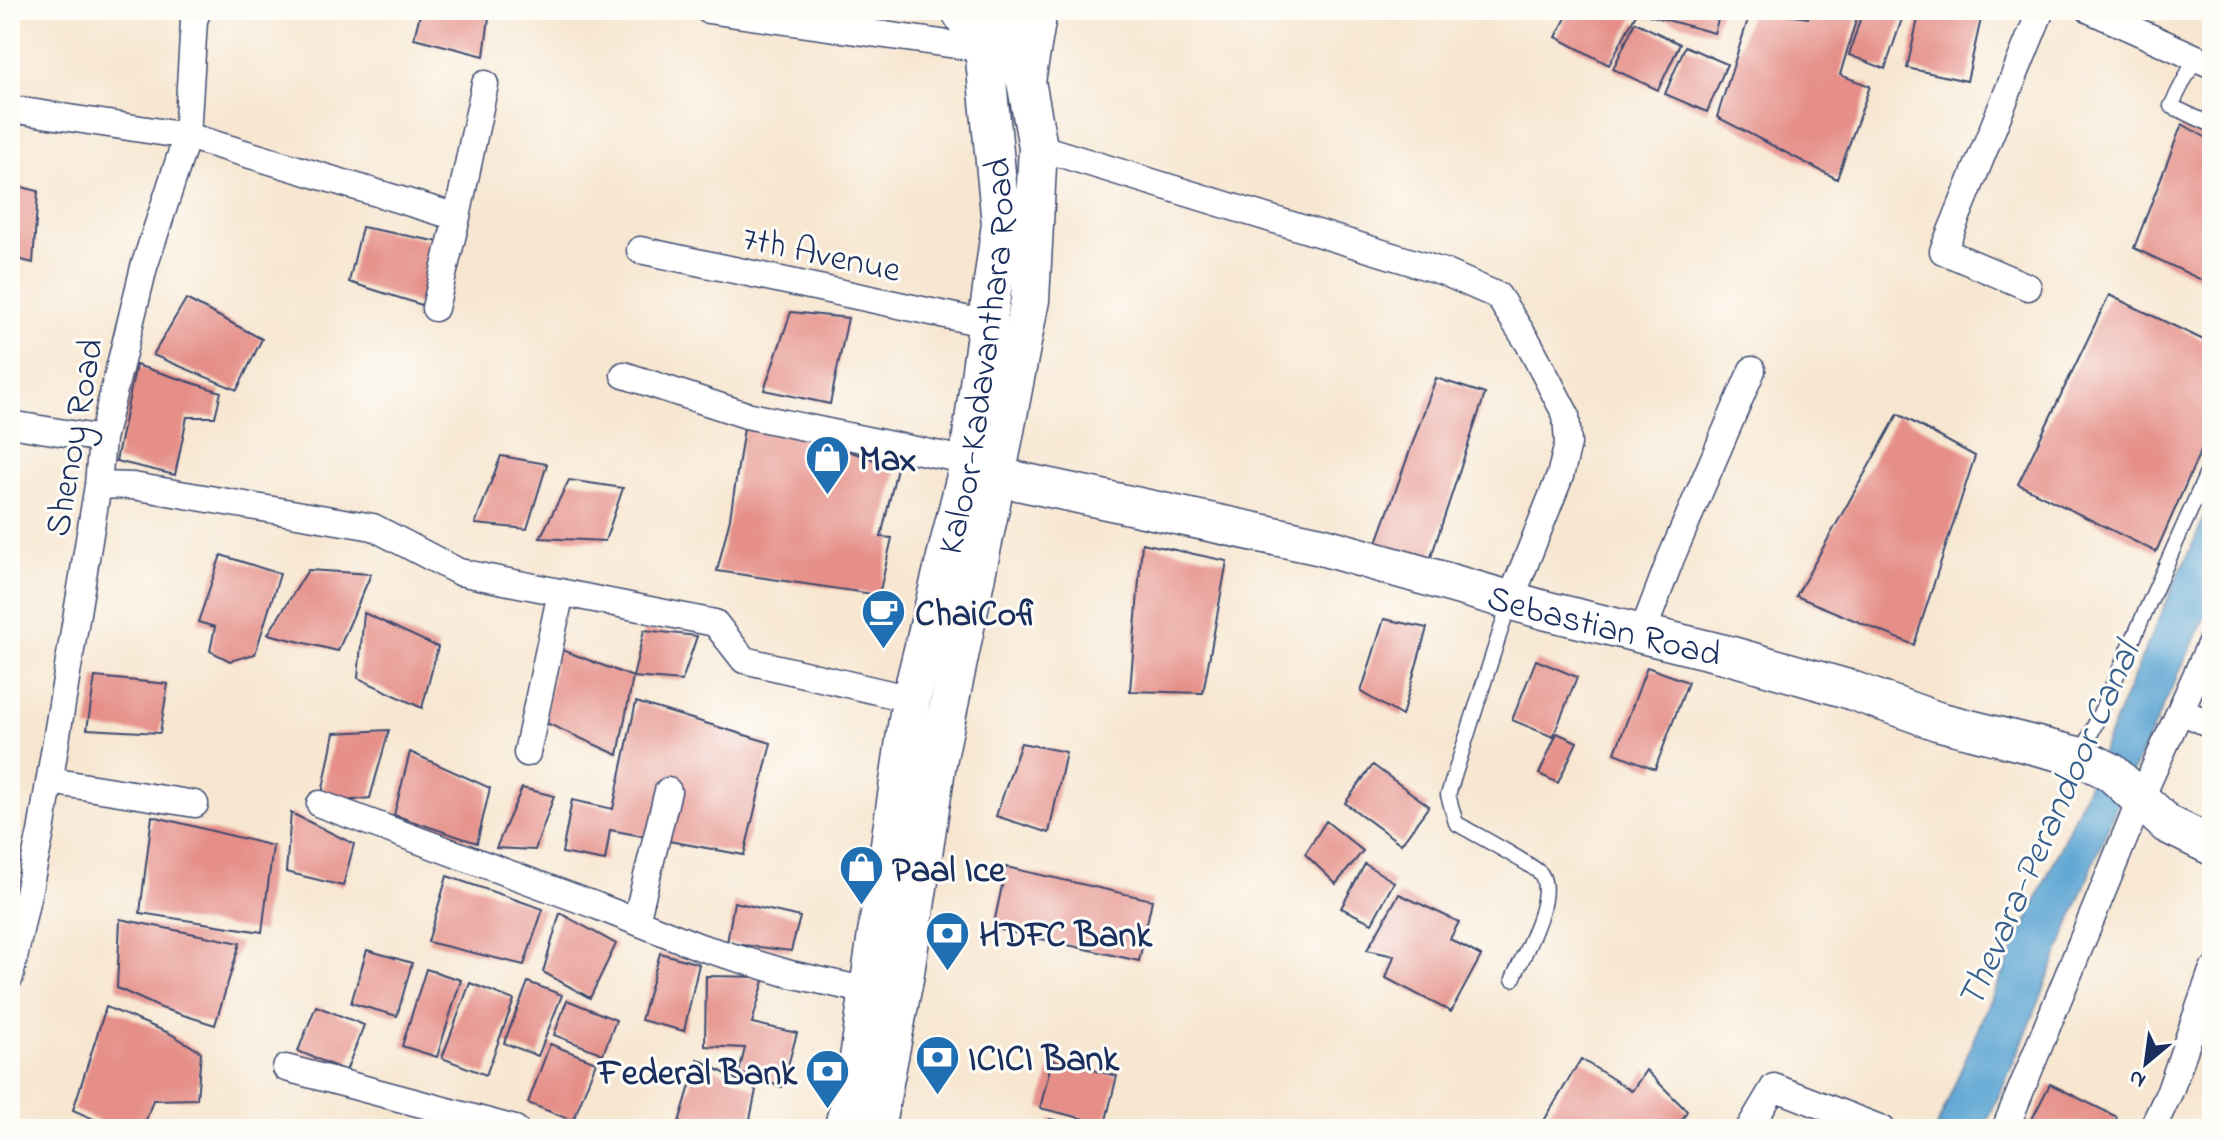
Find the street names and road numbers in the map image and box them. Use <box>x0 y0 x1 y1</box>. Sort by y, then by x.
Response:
street label: Kaloor-Kadavanthara Road <box>926 155 1033 560</box>
street label: 7th Avenue <box>737 214 906 299</box>
street label: Shenoy Road <box>33 335 120 541</box>
street label: Sebastian Road <box>1480 573 1726 683</box>

